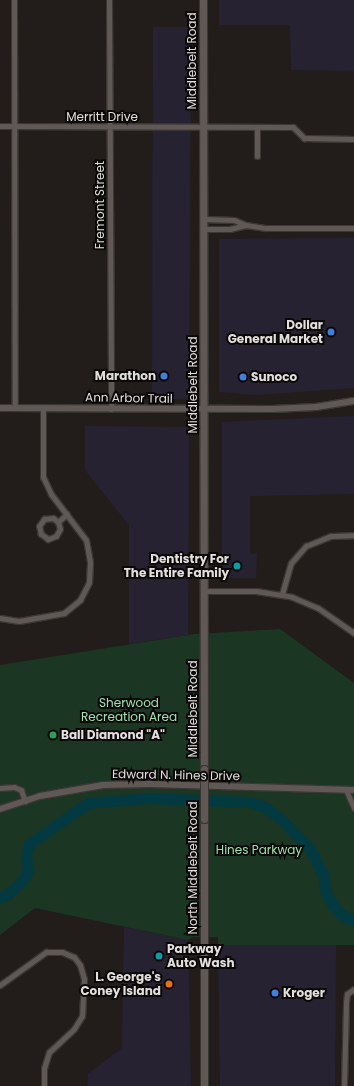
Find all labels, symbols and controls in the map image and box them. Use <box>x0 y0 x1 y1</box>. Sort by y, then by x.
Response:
street label: Middlebelt Road <box>185 12 199 110</box>
street label: Merritt Drive <box>66 110 138 124</box>
street label: Fremont Street <box>93 161 107 249</box>
place label: Dollar General Market <box>228 318 323 346</box>
marker: Dollar General Market <box>326 327 336 337</box>
street label: Middlebelt Road <box>186 336 200 434</box>
place label: Marathon <box>95 369 156 383</box>
place label: Sunoco <box>251 370 297 384</box>
marker: Marathon <box>159 371 169 381</box>
marker: Sunoco <box>238 372 248 382</box>
street label: Ann Arbor Trail <box>85 390 173 406</box>
place label: Dentistry For The Entire Family <box>124 552 229 580</box>
marker: Dentistry For The Entire Family <box>232 561 242 571</box>
street label: Middlebelt Road <box>186 660 200 758</box>
park label: Sherwood Recreation Area <box>81 696 177 724</box>
place label: Ball Diamond "A" <box>61 728 165 742</box>
marker: Ball Diamond "A" <box>48 730 58 740</box>
street label: Edward N. Hines Drive <box>112 767 240 783</box>
street label: North Middlebelt Road <box>186 801 200 935</box>
park label: Hines Parkway <box>216 843 302 857</box>
place label: Parkway Auto Wash <box>167 942 235 970</box>
marker: Parkway Auto Wash <box>154 951 164 961</box>
place label: L. George's Coney Island <box>80 970 161 998</box>
marker: L. George's Coney Island <box>164 979 174 989</box>
place label: Kroger <box>283 986 325 1000</box>
marker: Kroger <box>270 988 280 998</box>

